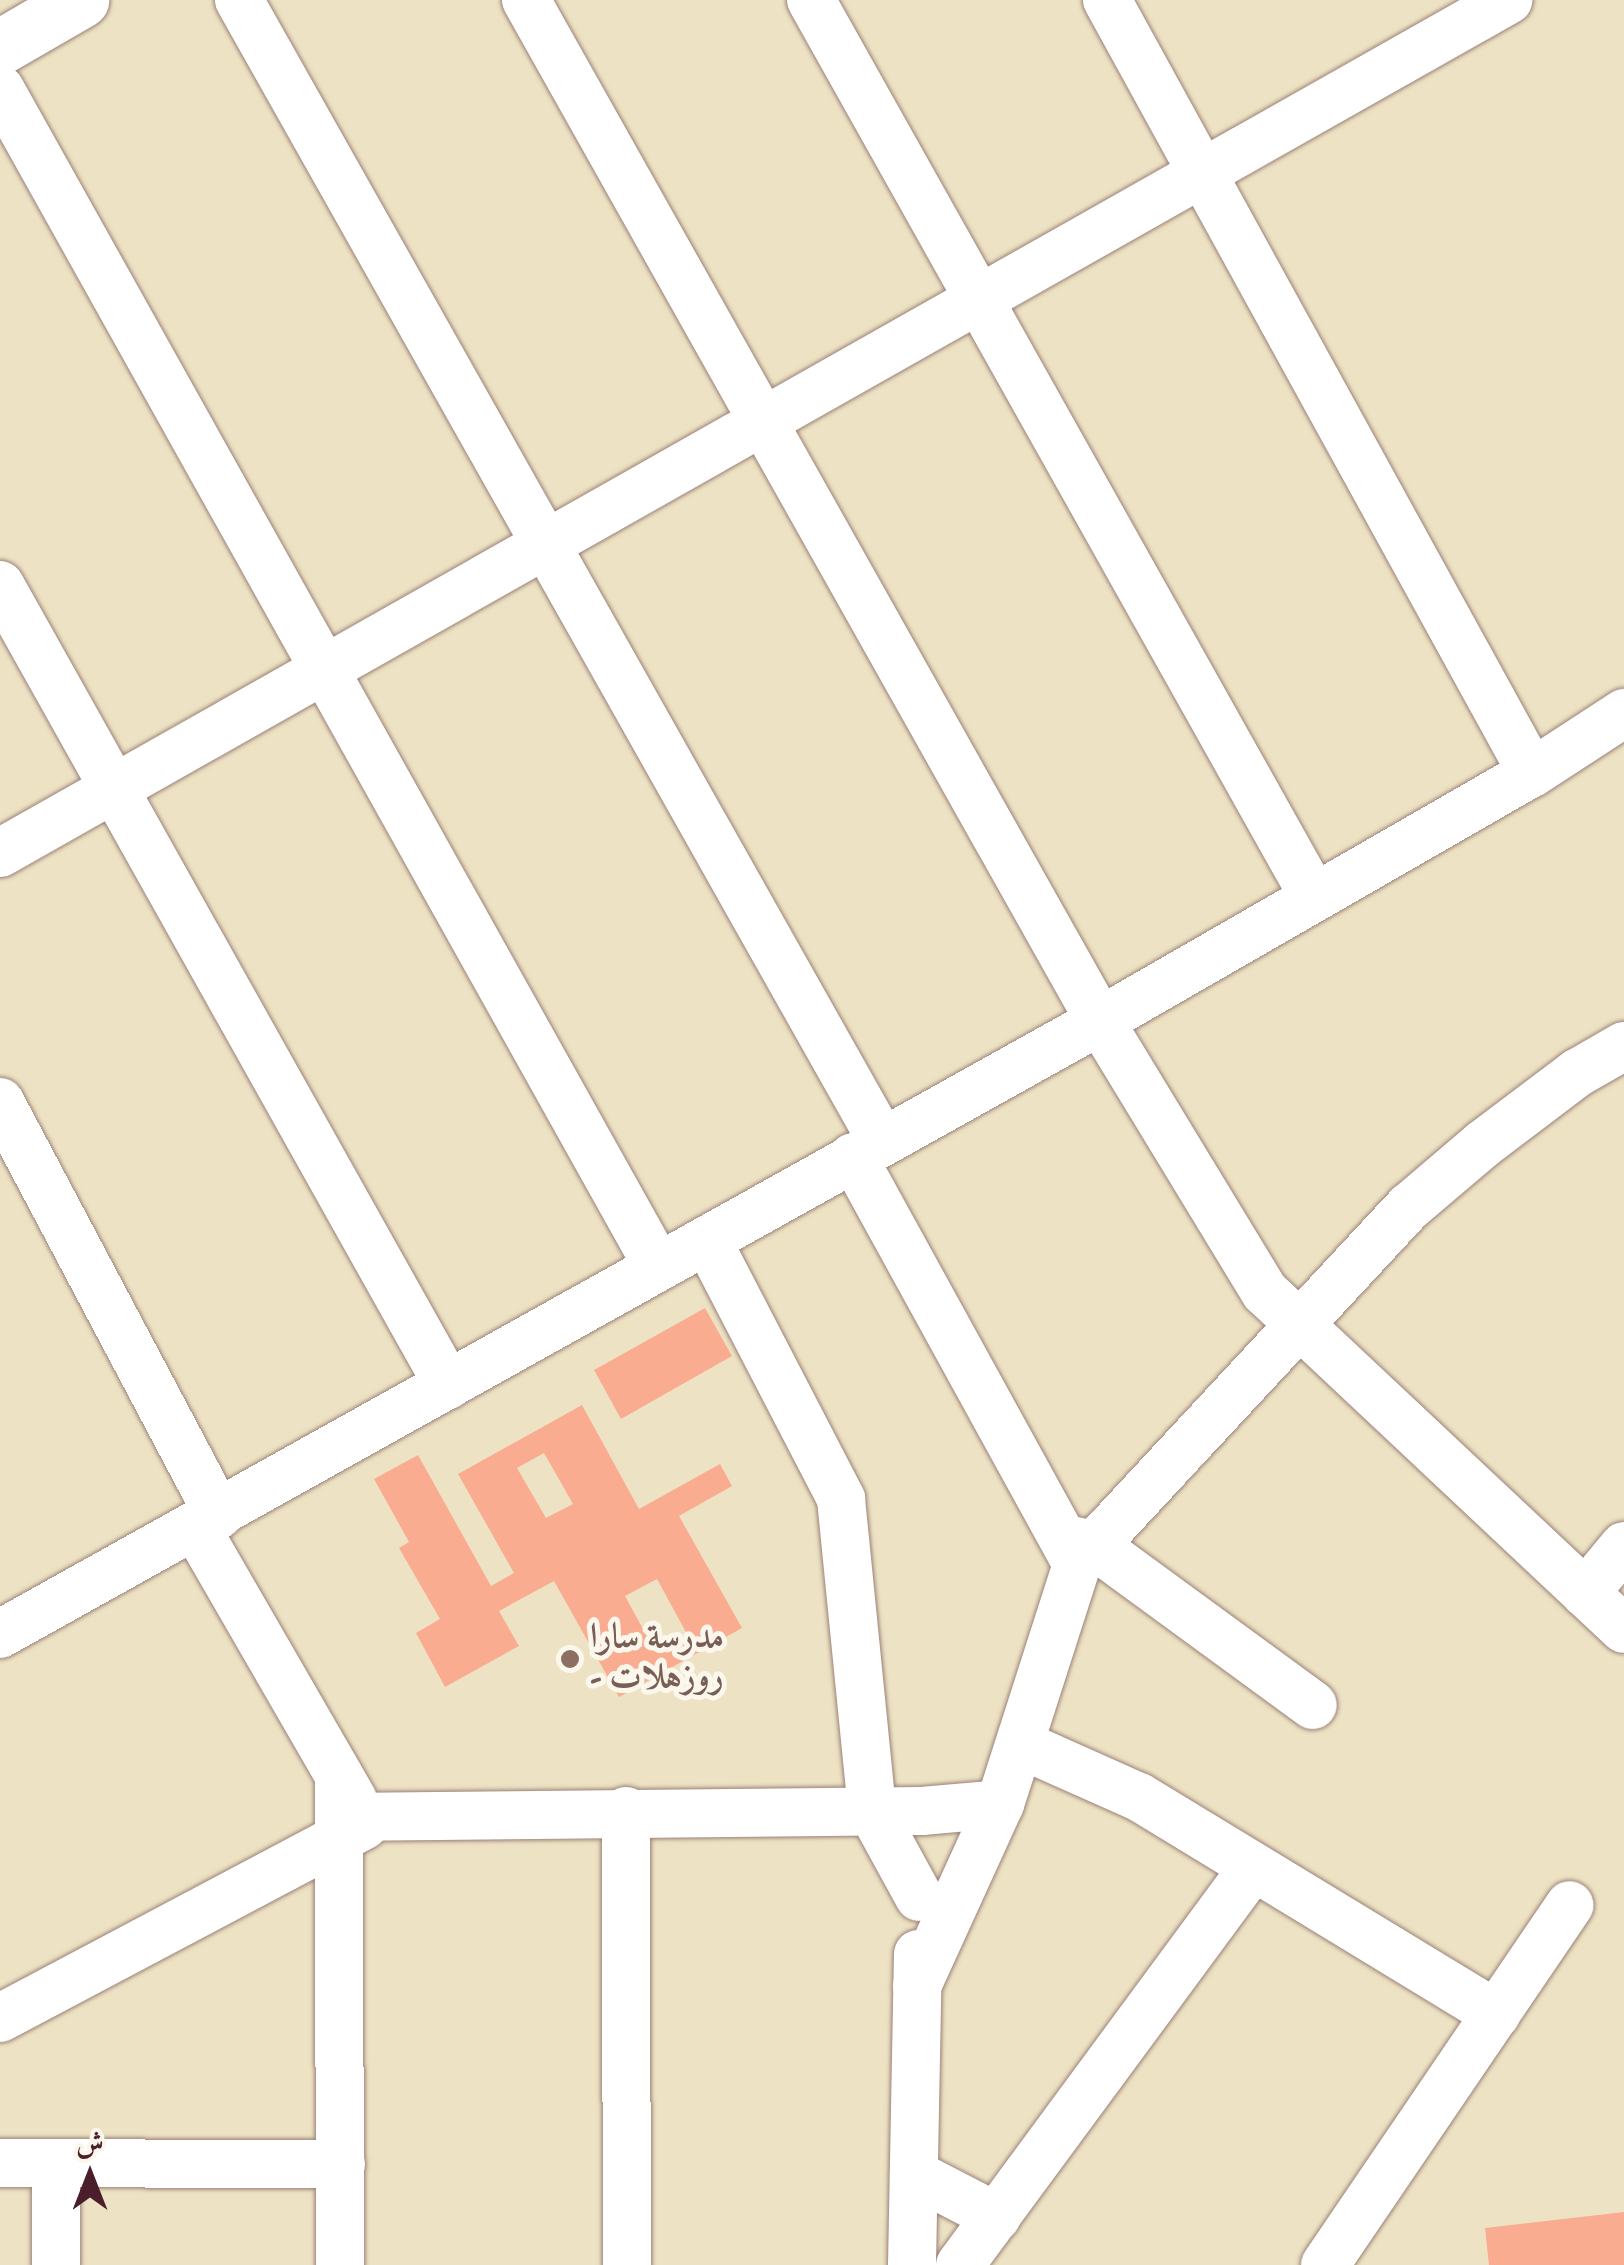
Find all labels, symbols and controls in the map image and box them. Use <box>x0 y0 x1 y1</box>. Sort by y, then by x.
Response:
place label: مدرسة سارا - روزهلات <box>590 1618 724 1700</box>
marker: مدرسة سارا - روزهلات <box>559 1648 581 1670</box>
north arrow <box>40 2125 140 2225</box>
text: ش <box>76 2125 104 2165</box>

